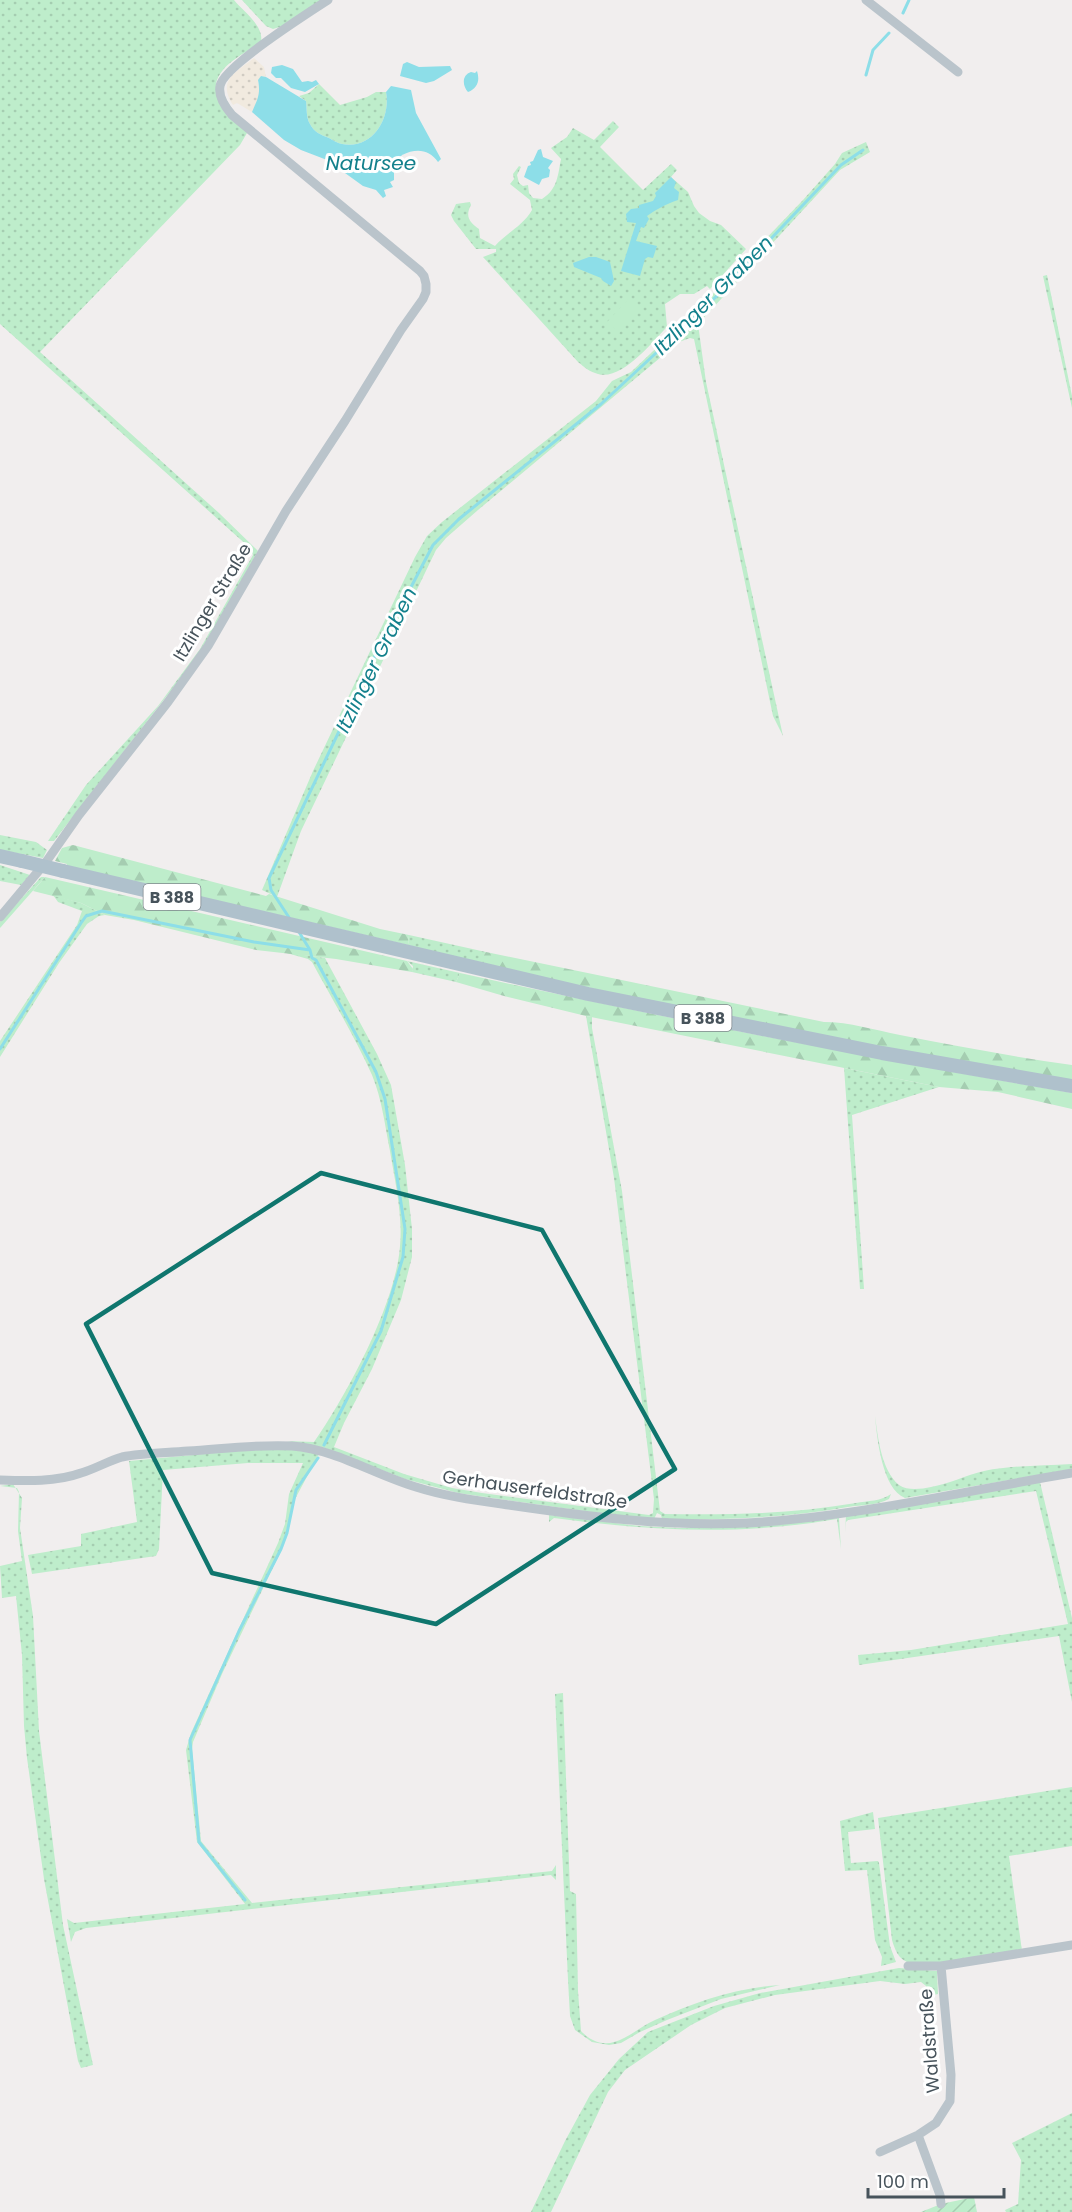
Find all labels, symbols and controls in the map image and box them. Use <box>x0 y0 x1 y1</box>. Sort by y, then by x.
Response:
water label: Natursee <box>326 149 416 177</box>
water label: Itzlinger Graben <box>647 229 779 361</box>
street label: Itzlinger Straße <box>167 538 257 666</box>
water label: Itzlinger Graben <box>329 583 423 737</box>
road number: B 388 <box>144 884 201 910</box>
road number: B 388 <box>674 1005 732 1031</box>
street label: Gerhauserfeldstraße <box>441 1464 629 1514</box>
street label: Waldstraße <box>913 1988 945 2094</box>
scale bar <box>868 2161 1004 2199</box>
text: 100 m <box>877 2169 929 2194</box>

